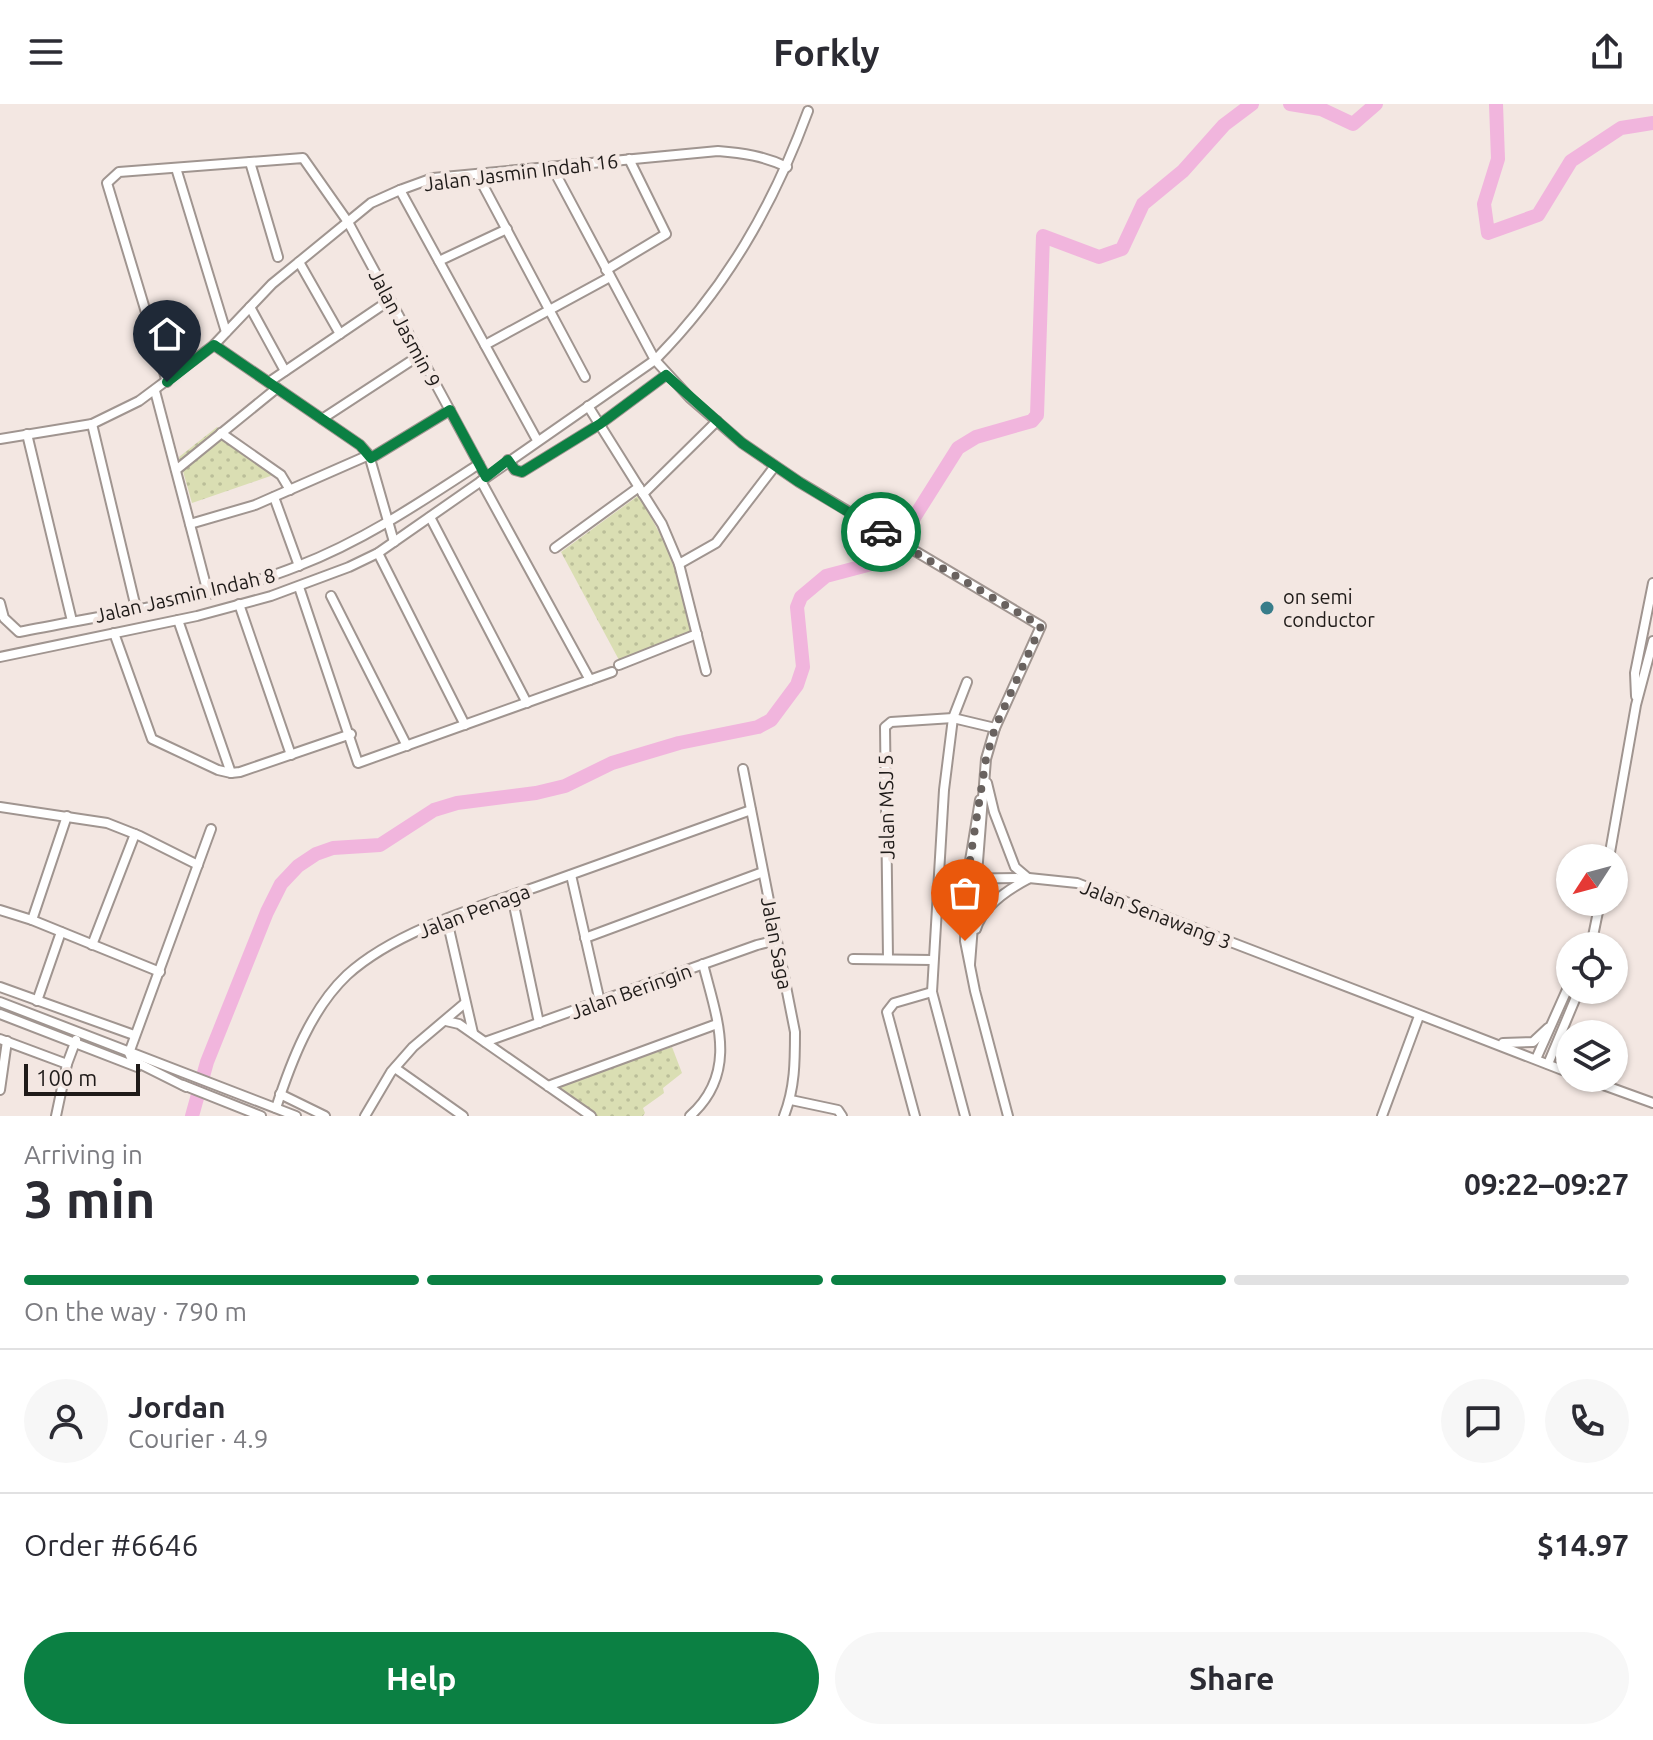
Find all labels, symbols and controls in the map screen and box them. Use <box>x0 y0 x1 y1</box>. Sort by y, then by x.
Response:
icon: menu <box>24 30 68 74</box>
icon: share <box>1585 30 1629 74</box>
text: Forkly <box>773 32 880 73</box>
street label: Jalan Jasmin Indah 16 <box>422 149 620 195</box>
street label: Jalan Jasmin 9 <box>364 265 446 391</box>
pin <box>133 300 201 382</box>
icon: home <box>145 312 189 356</box>
courier <box>841 492 921 572</box>
icon: car <box>859 510 903 554</box>
street label: Jalan Jasmin Indah 8 <box>93 563 277 627</box>
place label: on semi conductor <box>1283 585 1375 631</box>
marker: on semi conductor <box>1258 599 1276 617</box>
street label: Jalan MSJ 5 <box>874 754 898 860</box>
north arrow <box>1556 844 1628 916</box>
map controls <box>1556 844 1628 1092</box>
pin <box>931 859 999 941</box>
icon: bag <box>943 871 987 915</box>
street label: Jalan Senawang 3 <box>1077 875 1235 953</box>
street label: Jalan Penaga <box>415 879 533 943</box>
street label: Jalan Saga <box>757 895 797 991</box>
button: locate <box>1556 932 1628 1004</box>
street label: Jalan Beringin <box>567 958 695 1024</box>
button: layers <box>1556 1020 1628 1092</box>
scale bar <box>24 1060 140 1096</box>
text: 100 m <box>36 1065 97 1090</box>
text: Arriving in <box>24 1140 143 1169</box>
text: 09:22–09:27 <box>1464 1167 1629 1201</box>
text: 3 min <box>24 1170 155 1228</box>
text: On the way · 790 m <box>24 1297 247 1326</box>
button: person <box>24 1379 108 1463</box>
button: chat <box>1441 1379 1525 1463</box>
button: phone <box>1545 1379 1629 1463</box>
text: Jordan <box>128 1390 226 1424</box>
text: Courier · 4.9 <box>128 1424 268 1453</box>
text: Order #6646 <box>24 1528 198 1562</box>
text: $14.97 <box>1537 1528 1629 1562</box>
button: Help <box>24 1632 819 1724</box>
button: Share <box>835 1632 1629 1724</box>

